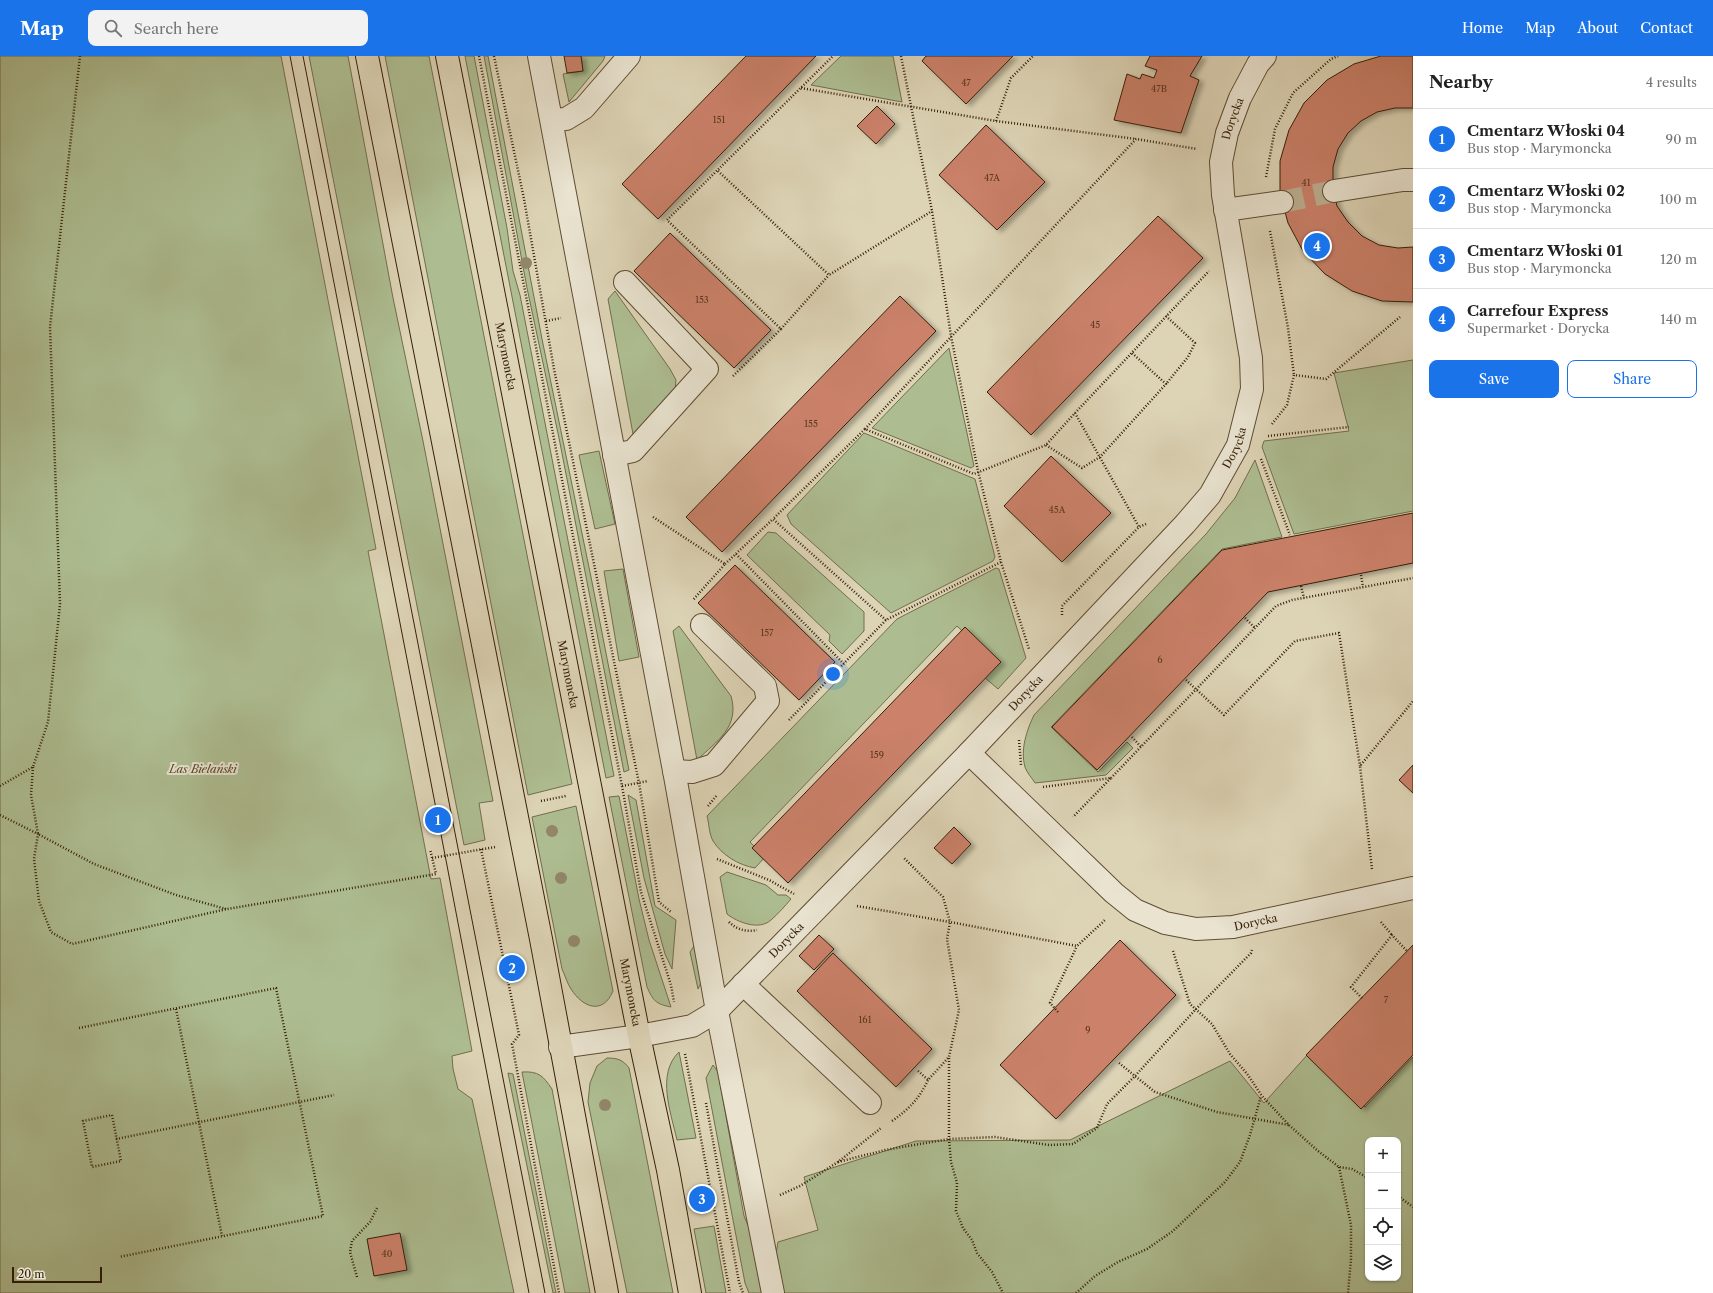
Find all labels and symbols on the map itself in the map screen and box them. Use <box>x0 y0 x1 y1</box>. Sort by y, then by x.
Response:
house number: 47 <box>961 77 971 88</box>
house number: 47B <box>1151 83 1167 94</box>
street label: Dorycka <box>1219 95 1247 141</box>
house number: 151 <box>713 114 725 125</box>
house number: 47A <box>984 172 1000 183</box>
house number: 41 <box>1302 177 1311 188</box>
pin: 4 <box>1304 231 1330 261</box>
house number: 153 <box>695 294 709 305</box>
house number: 45 <box>1090 319 1100 330</box>
street label: Marymoncka <box>492 321 519 392</box>
house number: 155 <box>804 418 818 429</box>
street label: Dorycka <box>1219 426 1249 471</box>
house number: 45A <box>1049 504 1066 515</box>
house number: 157 <box>760 627 774 638</box>
street label: Marymoncka <box>555 639 582 710</box>
house number: 6 <box>1157 654 1163 665</box>
your location <box>823 664 843 684</box>
street label: Dorycka <box>1005 672 1046 714</box>
house number: 159 <box>870 749 884 760</box>
park label: Las Bielański <box>168 762 237 776</box>
pin: 1 <box>425 805 451 835</box>
street label: Dorycka <box>1233 911 1279 934</box>
street label: Dorycka <box>766 919 807 961</box>
pin: 2 <box>499 953 525 983</box>
street label: Marymoncka <box>617 957 644 1028</box>
house number: 7 <box>1384 994 1389 1005</box>
house number: 161 <box>859 1014 872 1025</box>
house number: 9 <box>1085 1024 1091 1035</box>
pin: 3 <box>689 1184 715 1214</box>
house number: 40 <box>382 1248 393 1259</box>
scale bar <box>12 1265 102 1284</box>

